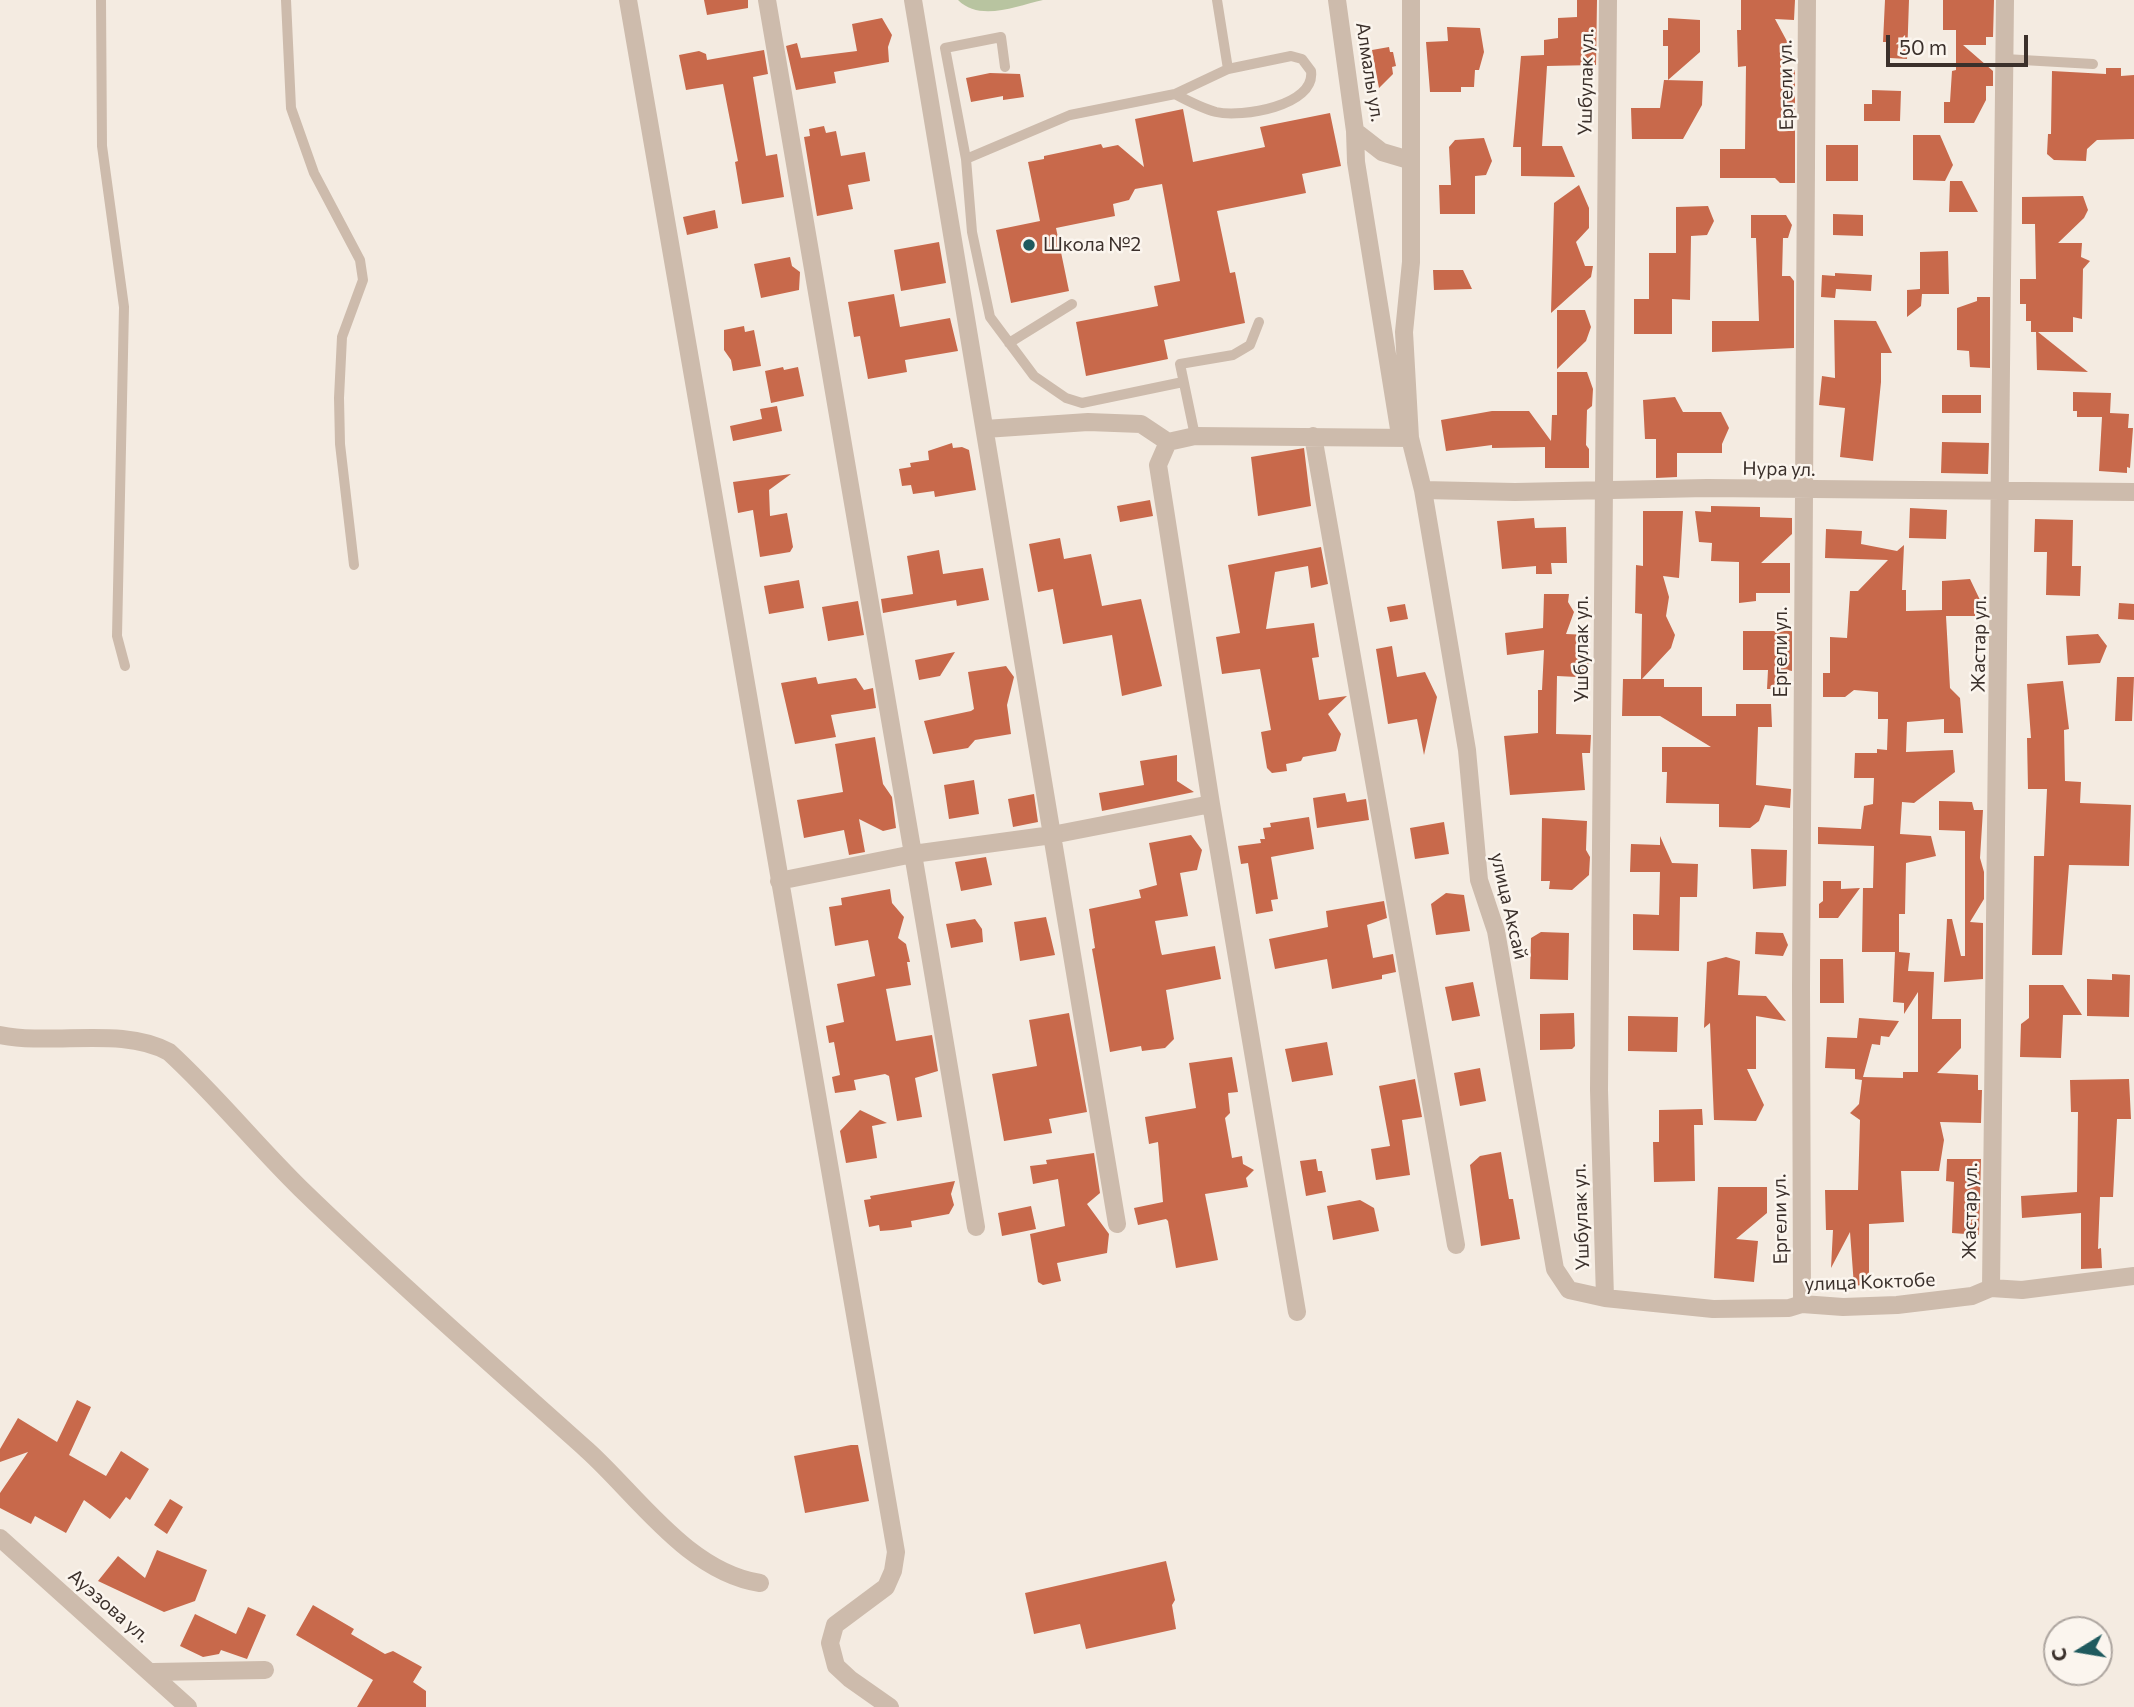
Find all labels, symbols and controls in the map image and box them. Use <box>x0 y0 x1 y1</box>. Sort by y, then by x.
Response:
street label: Алмалы ул. <box>1351 21 1389 123</box>
scale bar <box>1889 21 2031 65</box>
street label: Ушбулак ул. <box>1574 28 1598 136</box>
text: 50 m <box>1899 34 1947 59</box>
street label: Ергели ул. <box>1774 39 1798 131</box>
place label: Школа №2 <box>1043 234 1141 256</box>
marker: Школа №2 <box>1021 237 1037 253</box>
street label: Нура ул. <box>1742 457 1816 481</box>
street label: Ушбулак ул. <box>1571 595 1593 703</box>
street label: Жастар ул. <box>1967 595 1991 693</box>
street label: Ергели ул. <box>1770 607 1792 697</box>
street label: улица Аксай <box>1486 851 1532 961</box>
street label: Жастар ул. <box>1958 1162 1982 1260</box>
street label: Ушбулак ул. <box>1568 1163 1594 1271</box>
street label: Ергели ул. <box>1768 1173 1792 1265</box>
street label: улица Коктобе <box>1804 1268 1936 1296</box>
street label: Ауэзова ул. <box>64 1564 154 1648</box>
north arrow <box>2043 1616 2113 1686</box>
text: С <box>2046 1646 2071 1663</box>

